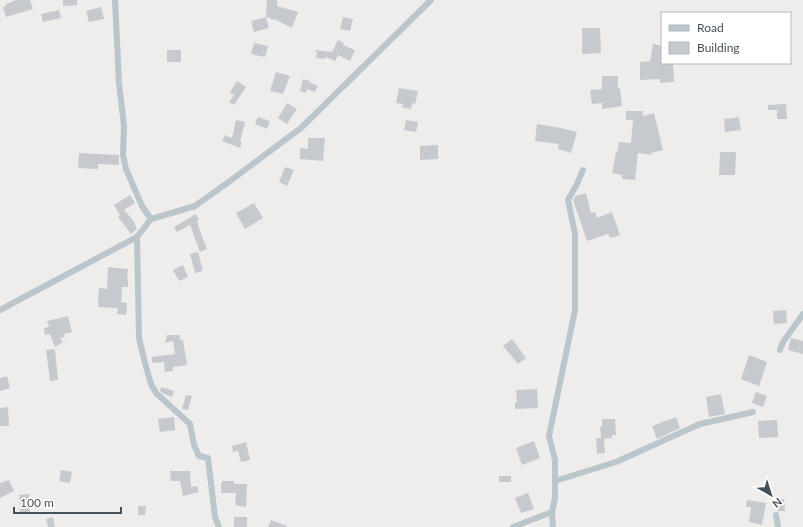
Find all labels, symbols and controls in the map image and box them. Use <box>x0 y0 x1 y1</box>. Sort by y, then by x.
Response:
legend <box>661 12 791 64</box>
text: Road <box>697 20 724 35</box>
text: Building <box>697 40 740 55</box>
north arrow <box>751 475 791 515</box>
scale bar <box>14 489 121 515</box>
text: 100 m <box>20 495 54 510</box>
text: N <box>770 495 785 511</box>

